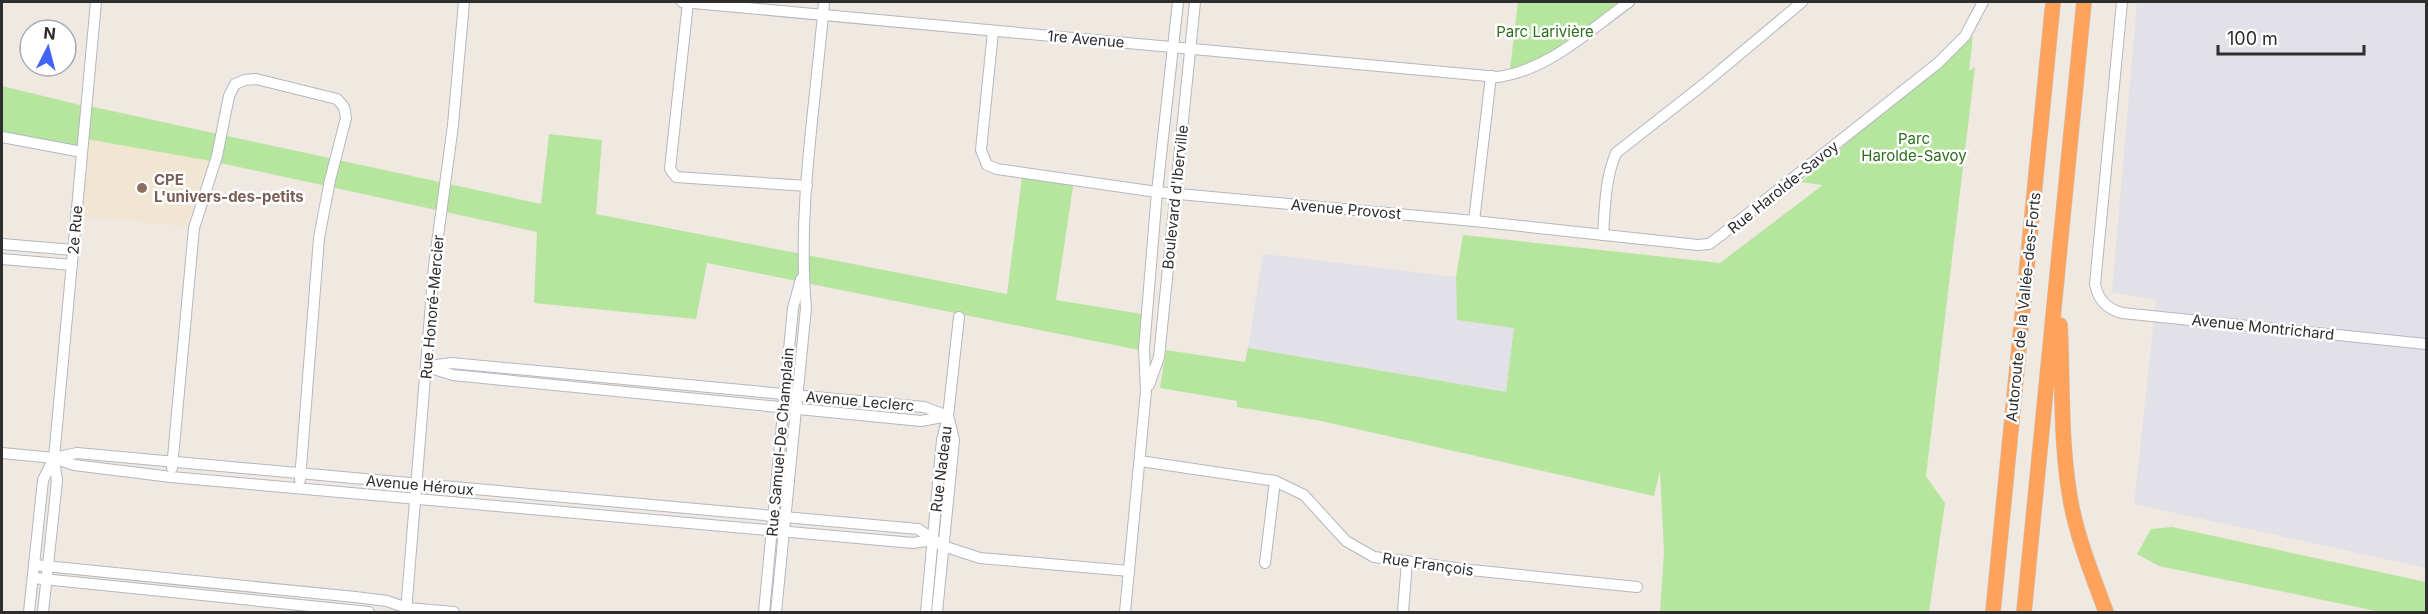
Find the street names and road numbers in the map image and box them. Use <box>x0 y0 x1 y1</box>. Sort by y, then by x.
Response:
street label: 1re Avenue <box>1047 26 1125 52</box>
street label: Boulevard d'Iberville <box>1158 124 1192 270</box>
street label: Rue Harolde-Savoy <box>1724 136 1843 237</box>
street label: Autoroute de la Vallée-des-Forts <box>2001 191 2045 423</box>
street label: Avenue Provost <box>1290 195 1402 223</box>
street label: 2e Rue <box>63 205 87 255</box>
street label: Rue Honoré-Mercier <box>416 234 448 380</box>
street label: Avenue Montrichard <box>2191 310 2335 344</box>
street label: Rue Samuel-De Champlain <box>762 347 798 537</box>
street label: Avenue Leclerc <box>805 387 915 415</box>
street label: Rue Nadeau <box>926 425 956 513</box>
street label: Avenue Héroux <box>365 471 475 499</box>
street label: Rue François <box>1381 548 1475 580</box>

